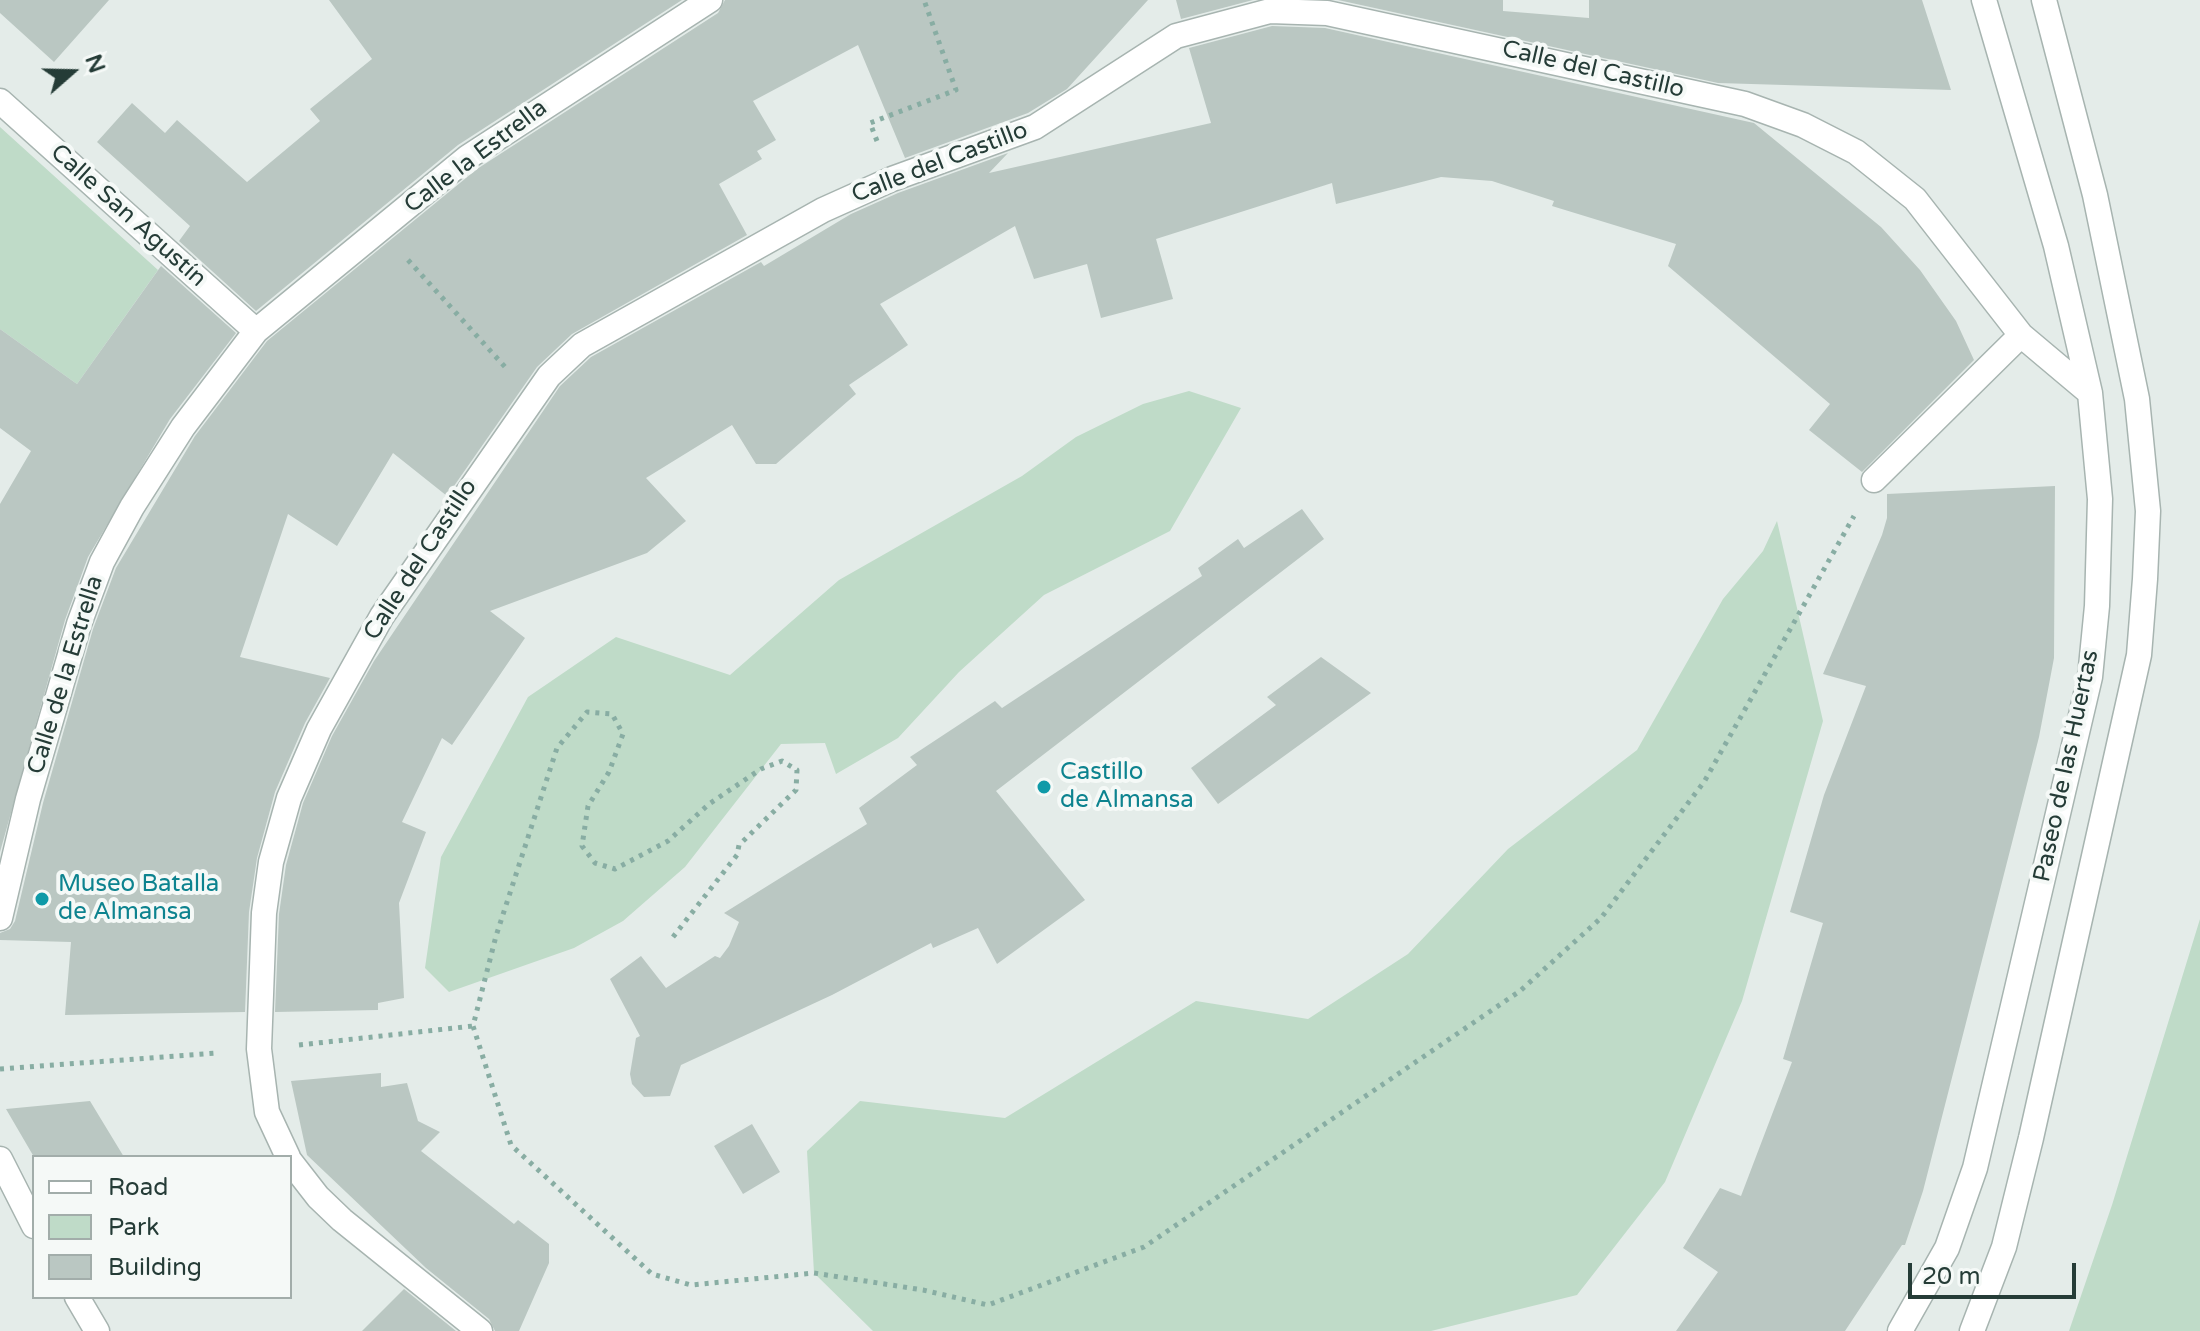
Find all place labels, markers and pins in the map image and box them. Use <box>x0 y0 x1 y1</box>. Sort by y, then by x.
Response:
place label: Castillo de Almansa <box>1060 759 1194 815</box>
marker: Castillo de Almansa <box>1035 778 1053 796</box>
place label: Museo Batalla de Almansa <box>58 871 219 927</box>
marker: Museo Batalla de Almansa <box>33 890 51 908</box>

